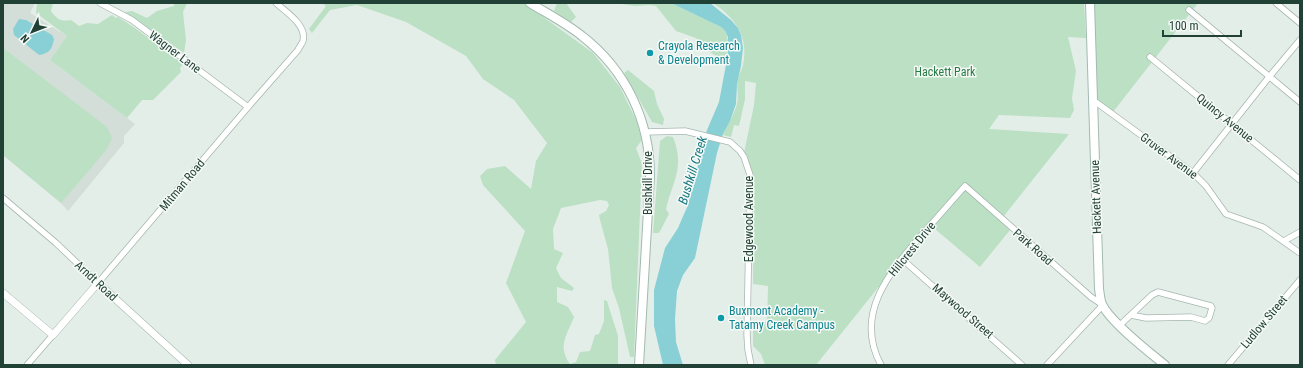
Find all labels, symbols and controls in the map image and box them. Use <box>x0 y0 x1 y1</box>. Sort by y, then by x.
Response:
north arrow <box>12 12 52 52</box>
scale bar <box>1163 12 1241 38</box>
text: 100 m <box>1169 19 1199 33</box>
street label: Wagner Lane <box>146 28 204 76</box>
text: N <box>18 31 32 45</box>
place label: Crayola Research & Development <box>658 39 740 67</box>
marker: Crayola Research & Development <box>645 48 655 58</box>
park label: Hackett Park <box>915 65 976 79</box>
street label: Quincy Avenue <box>1194 91 1257 146</box>
street label: Gruver Avenue <box>1138 130 1201 182</box>
water label: Bushkill Creek <box>675 134 710 206</box>
street label: Bushkill Drive <box>641 151 655 215</box>
street label: Mitman Road <box>156 156 208 214</box>
street label: Hackett Avenue <box>1088 159 1104 234</box>
street label: Edgewood Avenue <box>742 175 756 262</box>
street label: Hillcrest Drive <box>886 219 938 279</box>
street label: Park Road <box>1010 226 1056 268</box>
street label: Arndt Road <box>72 258 120 304</box>
street label: Maywood Street <box>930 281 997 342</box>
street label: Ludlow Street <box>1238 292 1290 351</box>
place label: Buxmont Academy - Tatamy Creek Campus <box>729 304 835 332</box>
marker: Buxmont Academy - Tatamy Creek Campus <box>716 313 726 323</box>

